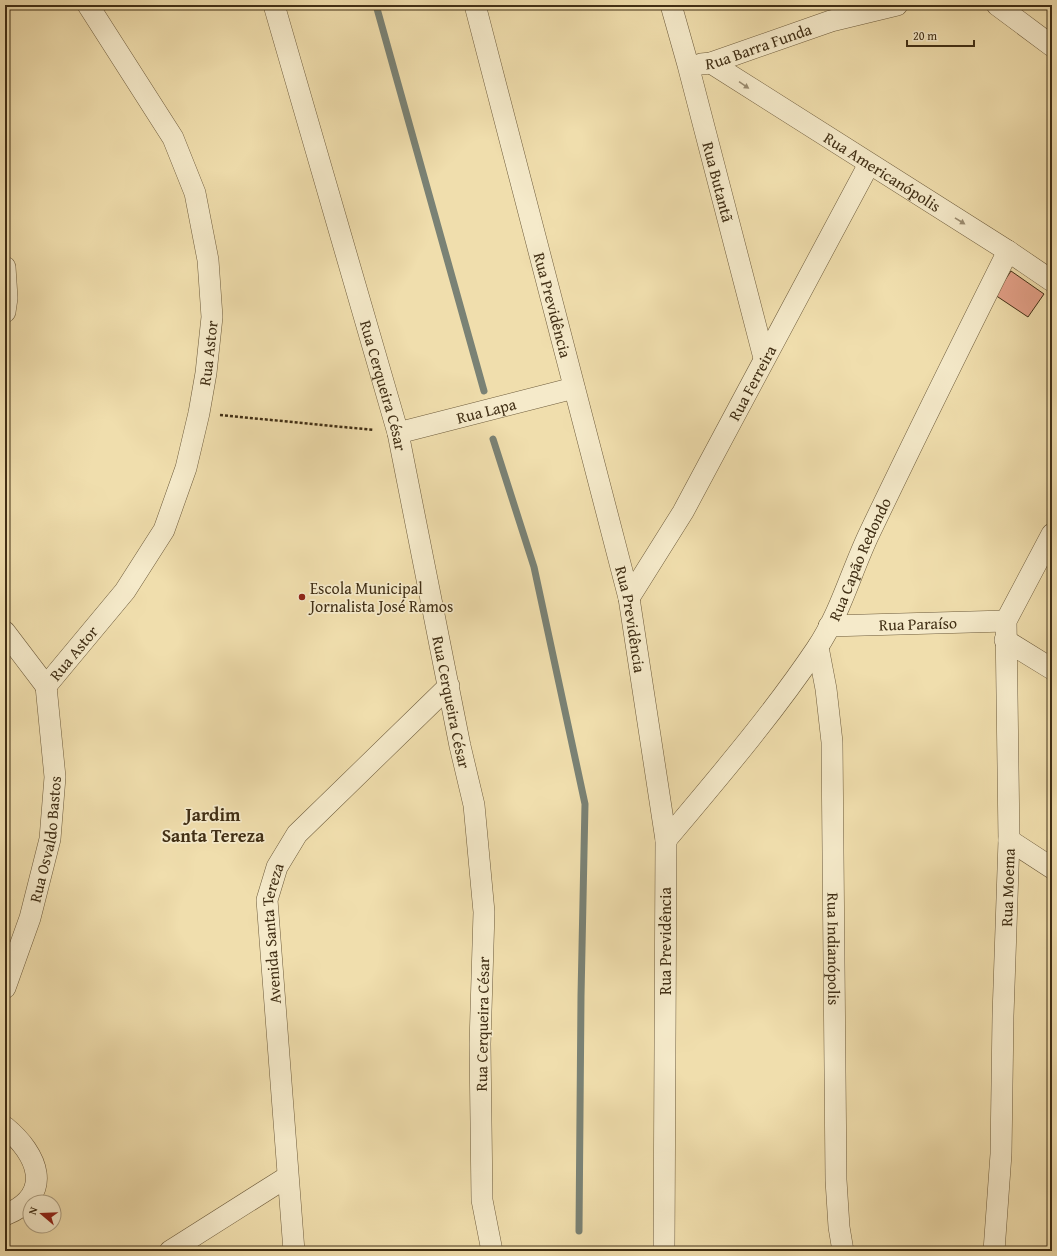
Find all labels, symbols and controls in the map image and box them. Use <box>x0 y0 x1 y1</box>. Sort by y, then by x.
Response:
street label: Rua Barra Funda <box>704 17 815 76</box>
scale bar <box>907 22 974 48</box>
text: 20 m <box>913 27 937 44</box>
one-way arrow <box>739 81 749 89</box>
street label: Rua Americanópolis <box>819 126 946 218</box>
street label: Rua Butantã <box>696 139 740 225</box>
one-way arrow <box>955 217 966 225</box>
street label: Rua Previdência <box>528 250 578 361</box>
street label: Rua Cerqueira César <box>354 317 413 453</box>
street label: Rua Astor <box>192 319 224 387</box>
street label: Rua Ferreira <box>722 340 782 425</box>
street label: Rua Lapa <box>454 391 519 430</box>
street label: Rua Capão Redondo <box>822 493 897 625</box>
street label: Rua Previdência <box>609 563 652 675</box>
place label: Escola Municipal Jornalista José Ramos <box>308 576 453 618</box>
marker: Escola Municipal Jornalista José Ramos <box>297 592 307 602</box>
street label: Rua Paraíso <box>879 610 957 637</box>
street label: Rua Astor <box>43 620 104 686</box>
street label: Rua Cerqueira César <box>426 634 477 771</box>
street label: Rua Osvaldo Bastos <box>22 775 67 905</box>
district label: Jardim Santa Tereza <box>162 801 265 849</box>
street label: Rua Moema <box>994 847 1021 927</box>
street label: Avenida Santa Tereza <box>255 860 290 1005</box>
street label: Rua Previdência <box>653 887 677 995</box>
street label: Rua Indianópolis <box>821 892 846 1005</box>
street label: Rua Cerqueira César <box>469 956 495 1092</box>
north arrow <box>22 1194 62 1234</box>
text: N <box>24 1204 42 1217</box>

